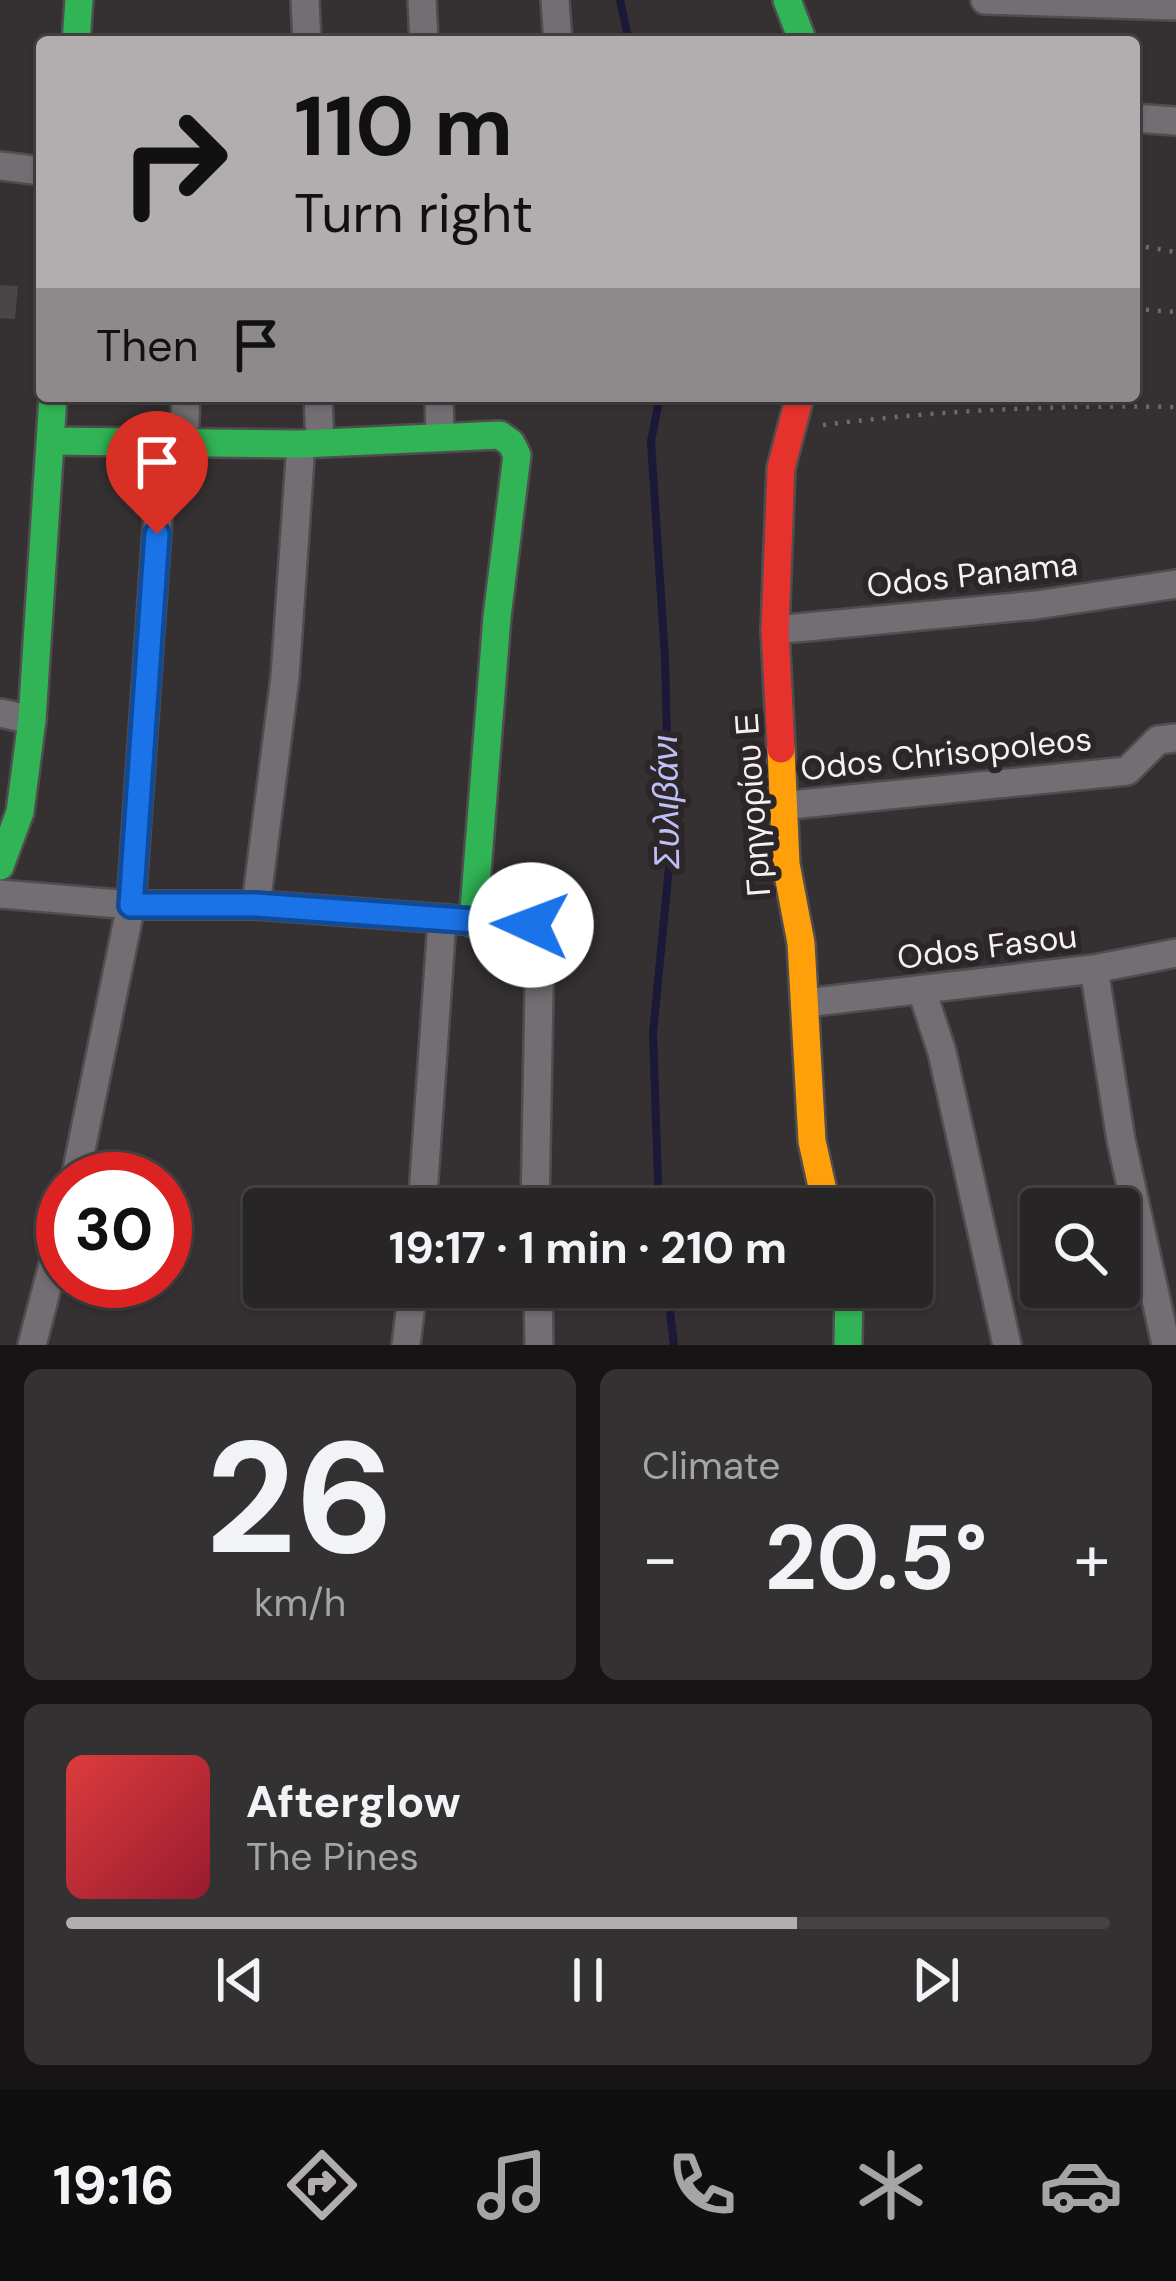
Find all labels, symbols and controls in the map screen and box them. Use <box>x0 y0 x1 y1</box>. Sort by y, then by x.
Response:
text: 110 m <box>294 72 513 181</box>
icon: right <box>96 84 252 240</box>
text: Turn right <box>294 178 533 249</box>
icon: arrive <box>223 312 289 378</box>
text: Then <box>96 316 199 375</box>
pin <box>106 411 208 534</box>
icon: arrive <box>124 429 190 495</box>
street label: Odos Panama <box>865 542 1080 607</box>
street label: Γρηγορίου Ε <box>725 712 780 898</box>
street label: Odos Chrisopoleos <box>798 717 1094 790</box>
water label: Συλιβάνι <box>641 734 690 870</box>
position arrow <box>468 862 594 988</box>
street label: Odos Fasou <box>895 914 1079 979</box>
speed limit sign: 30 <box>36 1152 192 1308</box>
map controls <box>1020 1188 1140 1308</box>
button: search <box>1020 1188 1140 1308</box>
text: 19:17 · 1 min · 210 m <box>389 1218 787 1277</box>
text: 26 <box>206 1397 394 1600</box>
text: Climate <box>642 1440 780 1491</box>
text: 20.5° <box>765 1500 987 1617</box>
text: − <box>642 1516 678 1601</box>
text: + <box>1074 1516 1110 1601</box>
text: km/h <box>254 1577 346 1628</box>
text: Afterglow <box>246 1772 461 1831</box>
text: The Pines <box>246 1831 419 1882</box>
icon: previous <box>207 1947 273 2013</box>
icon: pause <box>555 1947 621 2013</box>
icon: next <box>903 1947 969 2013</box>
icon: directions <box>280 2143 364 2227</box>
icon: music <box>470 2143 554 2227</box>
icon: phone <box>660 2143 744 2227</box>
icon: climate <box>849 2143 933 2227</box>
icon: car <box>1039 2143 1123 2227</box>
text: 19:16 <box>53 2150 174 2221</box>

